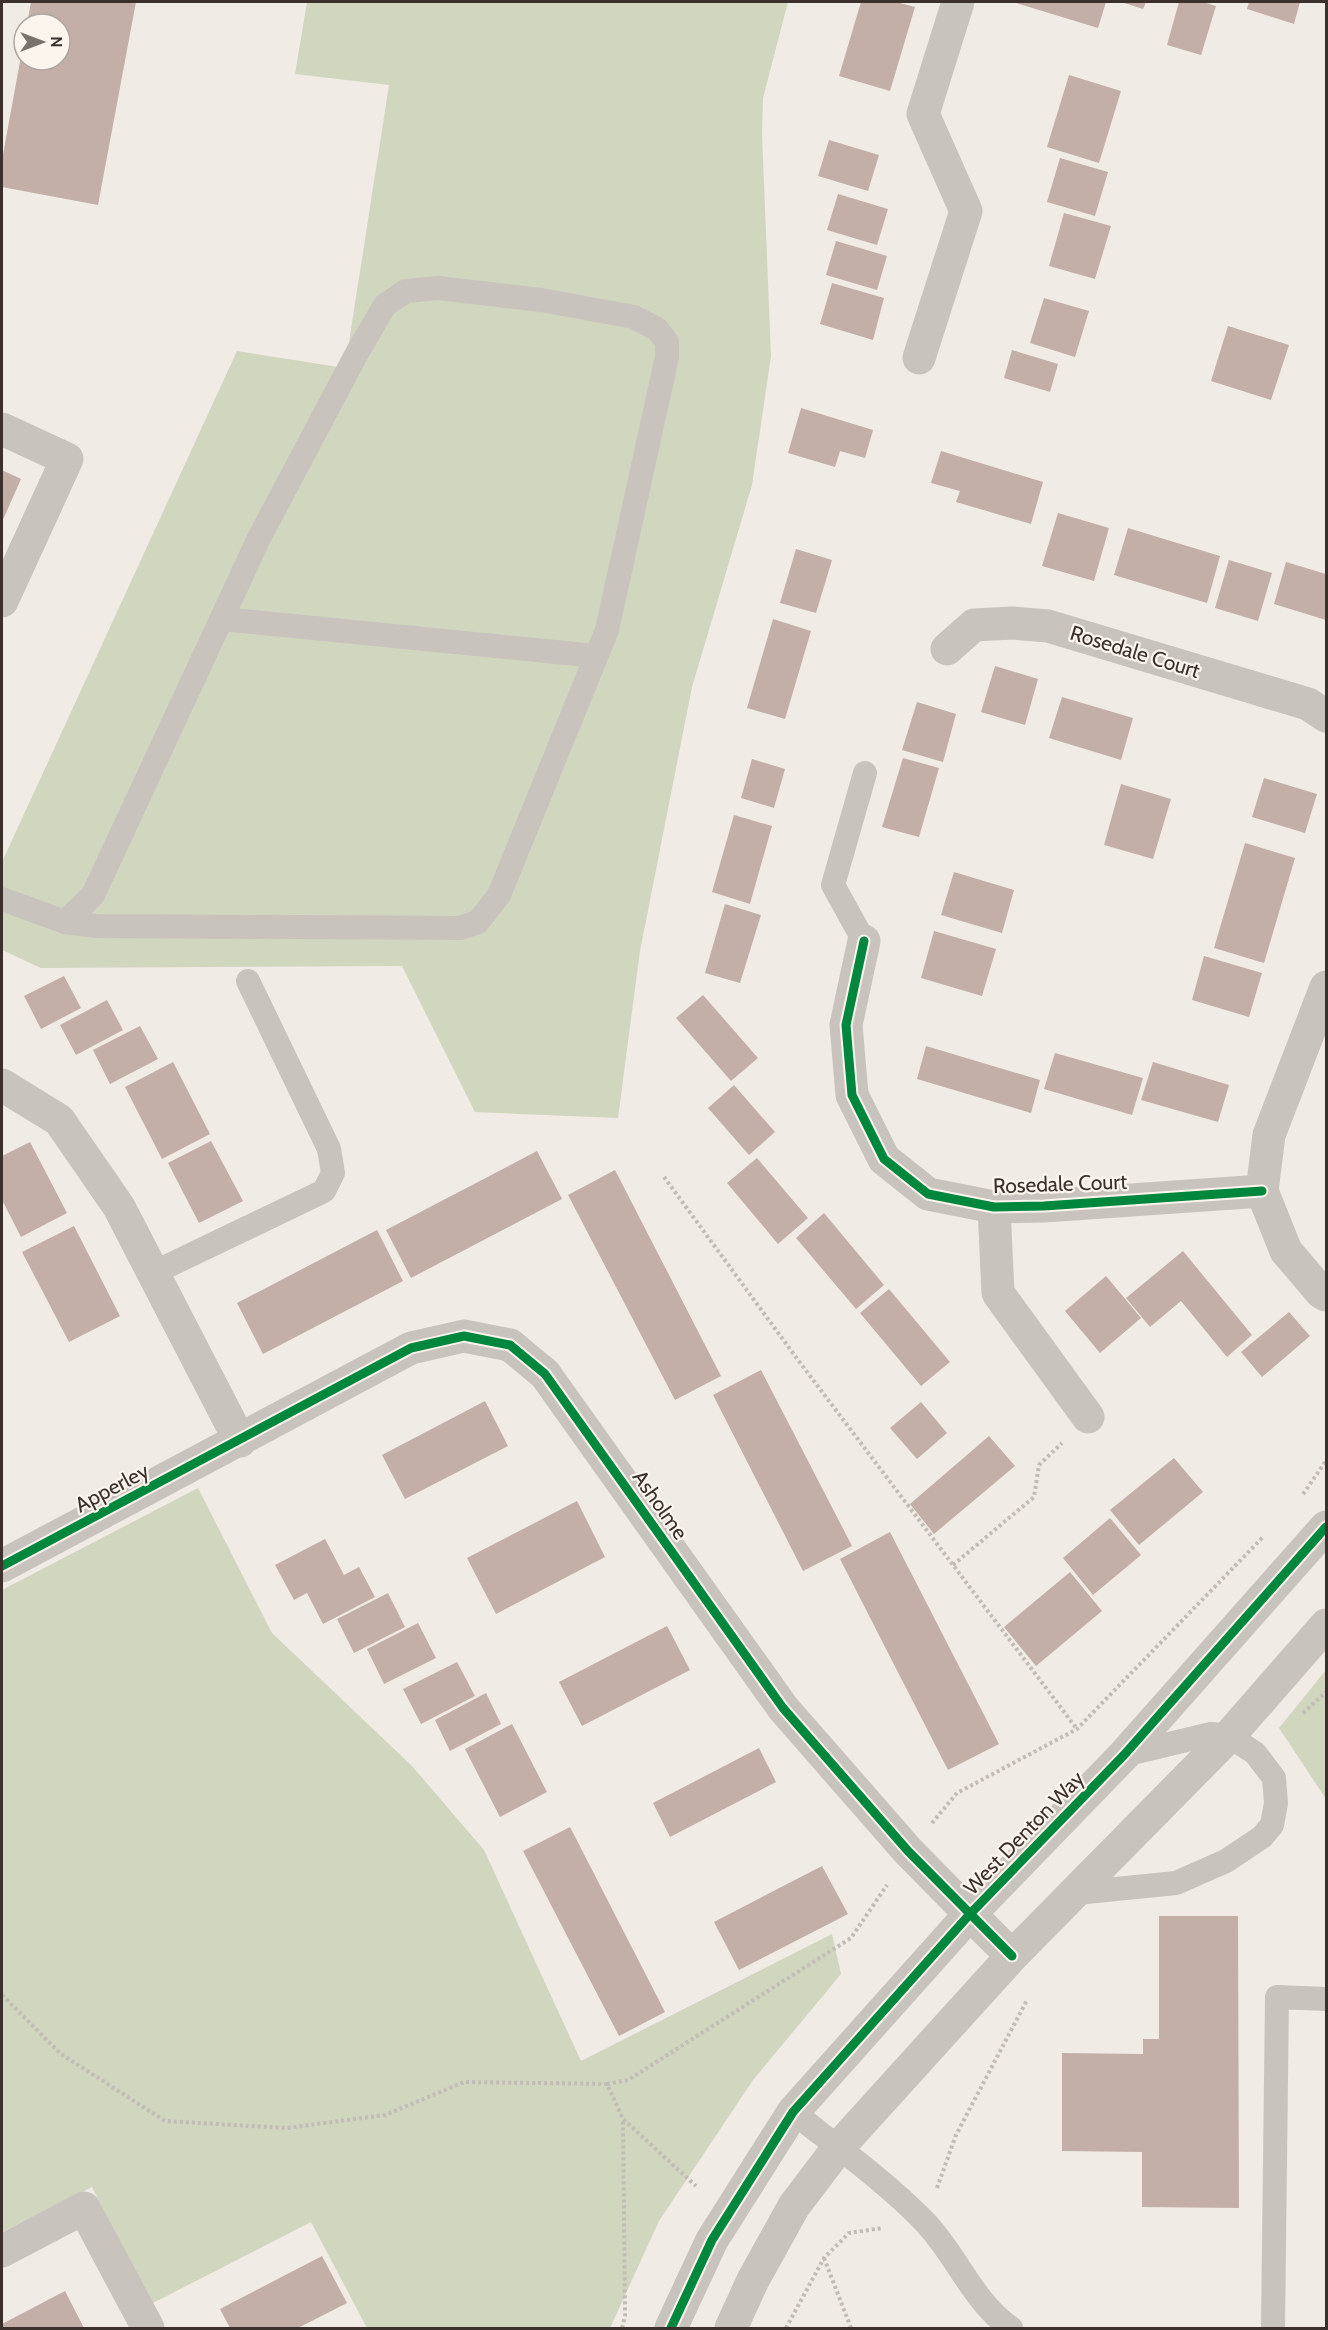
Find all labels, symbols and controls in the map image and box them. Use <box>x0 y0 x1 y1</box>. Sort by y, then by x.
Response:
north arrow <box>12 12 72 72</box>
text: N <box>47 36 66 48</box>
street label: Rosedale Court <box>1067 620 1203 683</box>
street label: Rosedale Court <box>992 1169 1127 1198</box>
street label: Apperley <box>71 1458 153 1517</box>
street label: Asholme <box>628 1465 693 1544</box>
street label: West Denton Way <box>958 1765 1089 1900</box>

